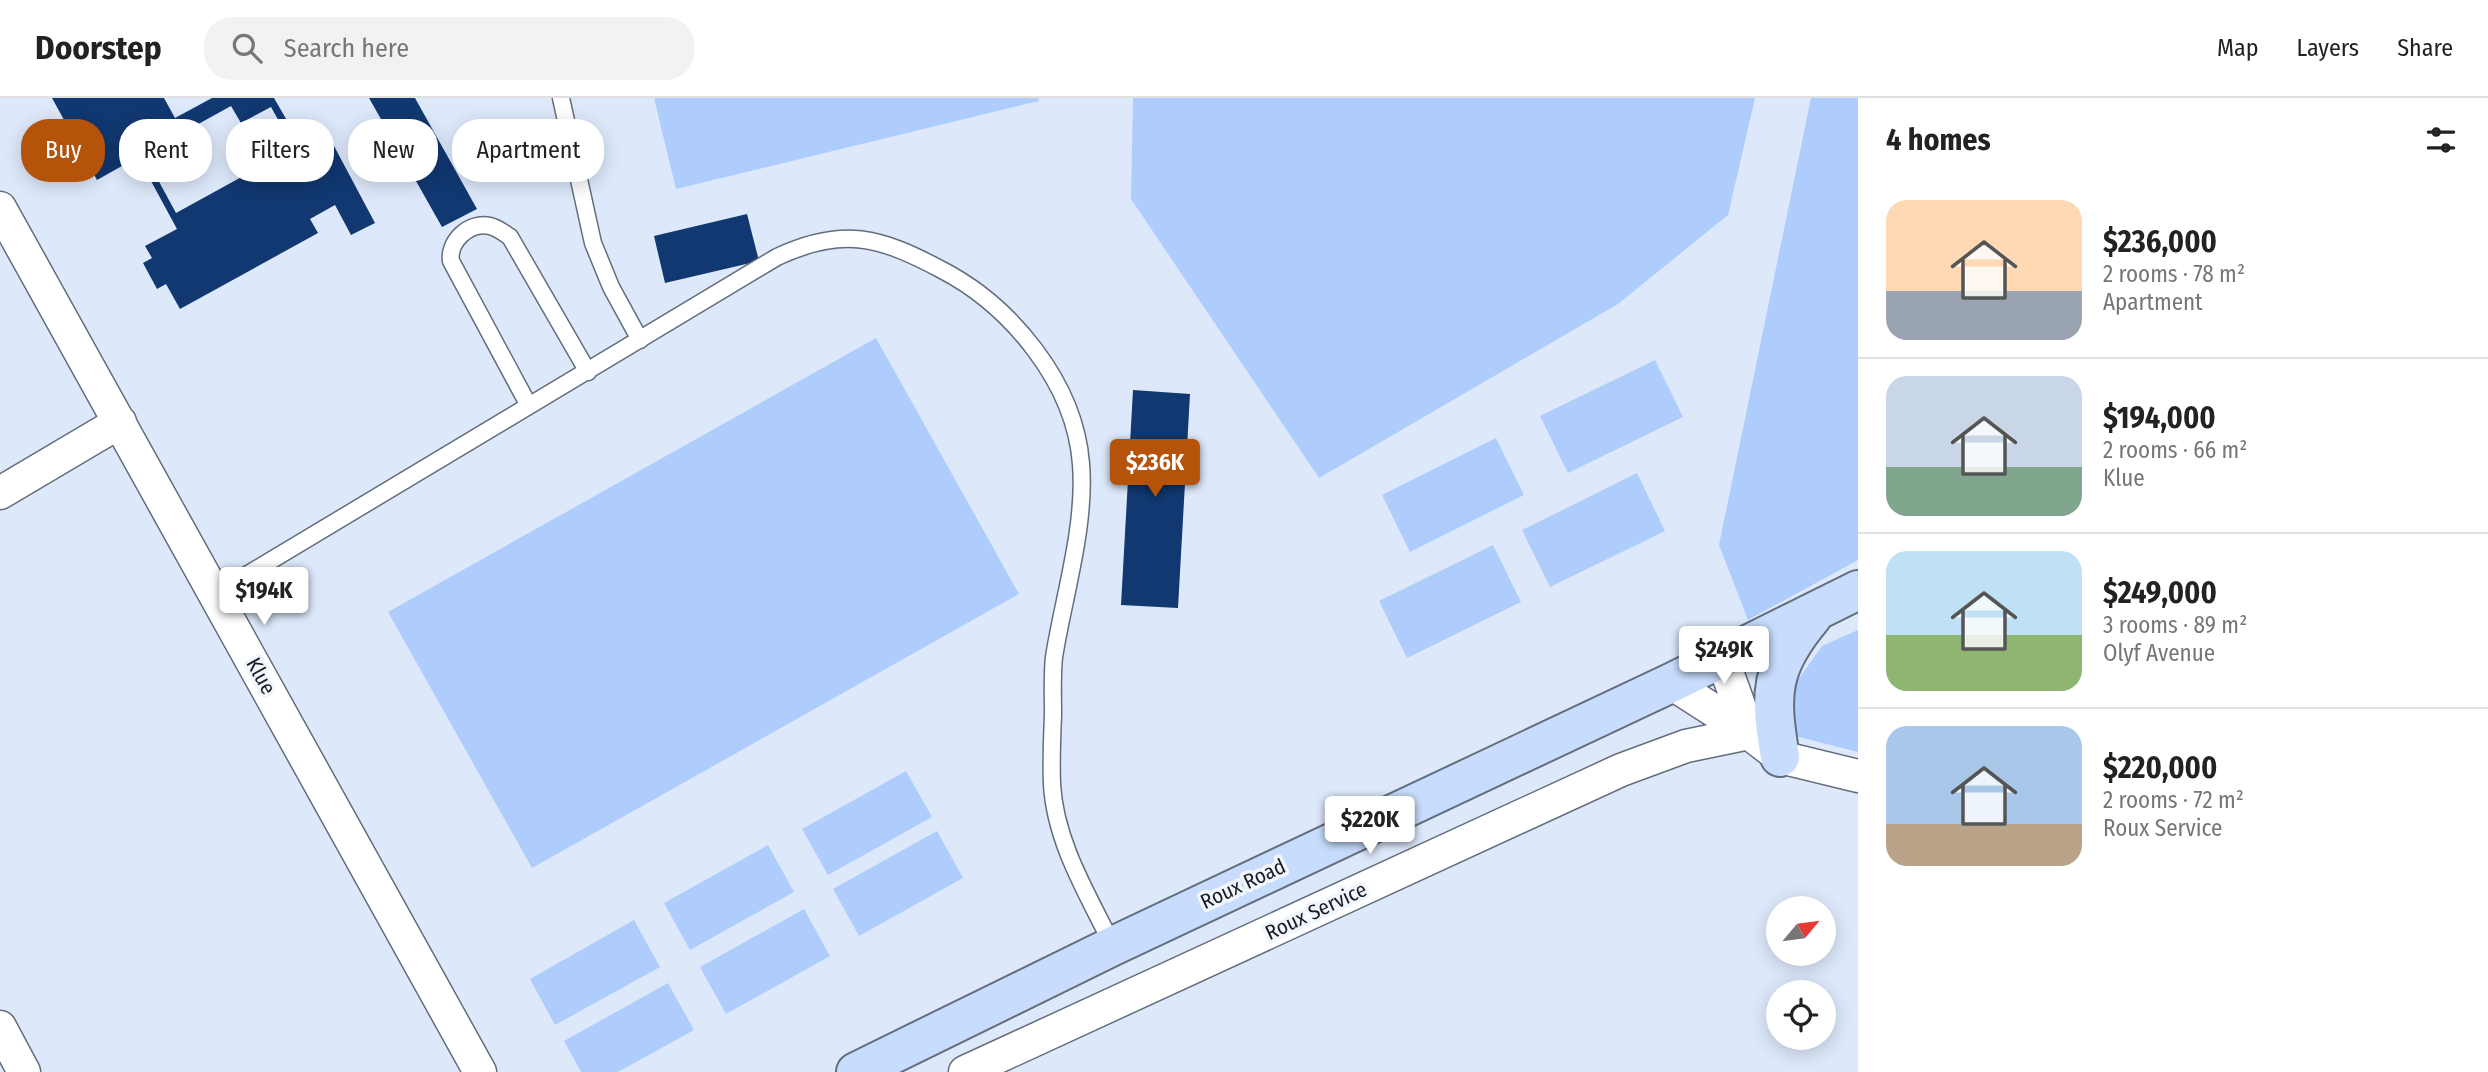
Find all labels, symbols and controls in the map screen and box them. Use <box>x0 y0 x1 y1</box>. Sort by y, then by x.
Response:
search box <box>204 17 694 80</box>
text: Doorstep <box>35 28 162 68</box>
icon: search <box>228 29 266 67</box>
text: Search here <box>284 33 409 64</box>
text: Map <box>2217 34 2259 62</box>
text: Layers <box>2297 34 2359 62</box>
text: Share <box>2397 34 2453 62</box>
chip: Buy <box>21 119 105 182</box>
chip: Rent <box>119 119 212 182</box>
chip: Filters <box>226 119 334 182</box>
chip: New <box>348 119 438 182</box>
chip: Apartment <box>452 119 604 182</box>
icon: filters <box>2422 121 2460 159</box>
text: 4 homes <box>1886 122 1991 158</box>
text: $236,000 <box>2103 224 2217 260</box>
icon: home <box>1942 228 2026 312</box>
text: 2 rooms · 78 m² <box>2103 260 2245 288</box>
text: Apartment <box>2103 288 2203 316</box>
text: $194,000 <box>2103 400 2216 436</box>
icon: home <box>1942 404 2026 488</box>
text: 2 rooms · 66 m² <box>2103 436 2247 464</box>
pin: $236K <box>1106 440 1204 499</box>
text: $236K <box>1126 448 1184 476</box>
text: Klue <box>2103 464 2145 492</box>
pin: $194K <box>215 568 313 627</box>
text: $249,000 <box>2103 575 2217 611</box>
text: $194K <box>235 576 293 604</box>
icon: home <box>1942 579 2026 663</box>
text: 3 rooms · 89 m² <box>2103 611 2247 639</box>
pin: $249K <box>1675 626 1773 686</box>
text: $249K <box>1695 635 1753 663</box>
text: Olyf Avenue <box>2103 639 2215 667</box>
street label: Klue <box>240 653 282 699</box>
text: $220,000 <box>2103 750 2217 786</box>
icon: home <box>1942 754 2026 838</box>
text: 2 rooms · 72 m² <box>2103 786 2244 814</box>
pin: $220K <box>1321 796 1419 856</box>
text: $220K <box>1341 805 1399 833</box>
text: Roux Service <box>2103 814 2222 842</box>
street label: Roux Road <box>1196 853 1290 915</box>
street label: Roux Service <box>1261 876 1371 946</box>
north arrow <box>1766 896 1836 966</box>
map controls <box>1766 896 1836 1050</box>
button: locate <box>1766 980 1836 1050</box>

